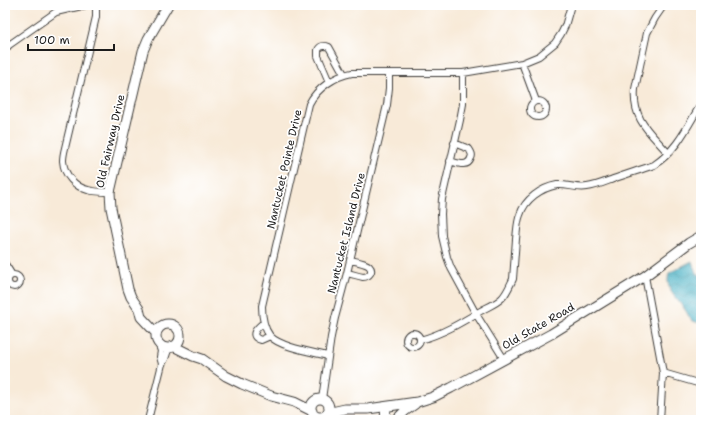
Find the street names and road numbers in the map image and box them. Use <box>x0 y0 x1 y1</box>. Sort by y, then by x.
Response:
street label: Old Fairway Drive <box>92 93 129 189</box>
street label: Nantucket Pointe Drive <box>263 108 306 230</box>
street label: Nantucket Island Drive <box>324 171 369 295</box>
street label: Old State Road <box>499 300 577 353</box>

